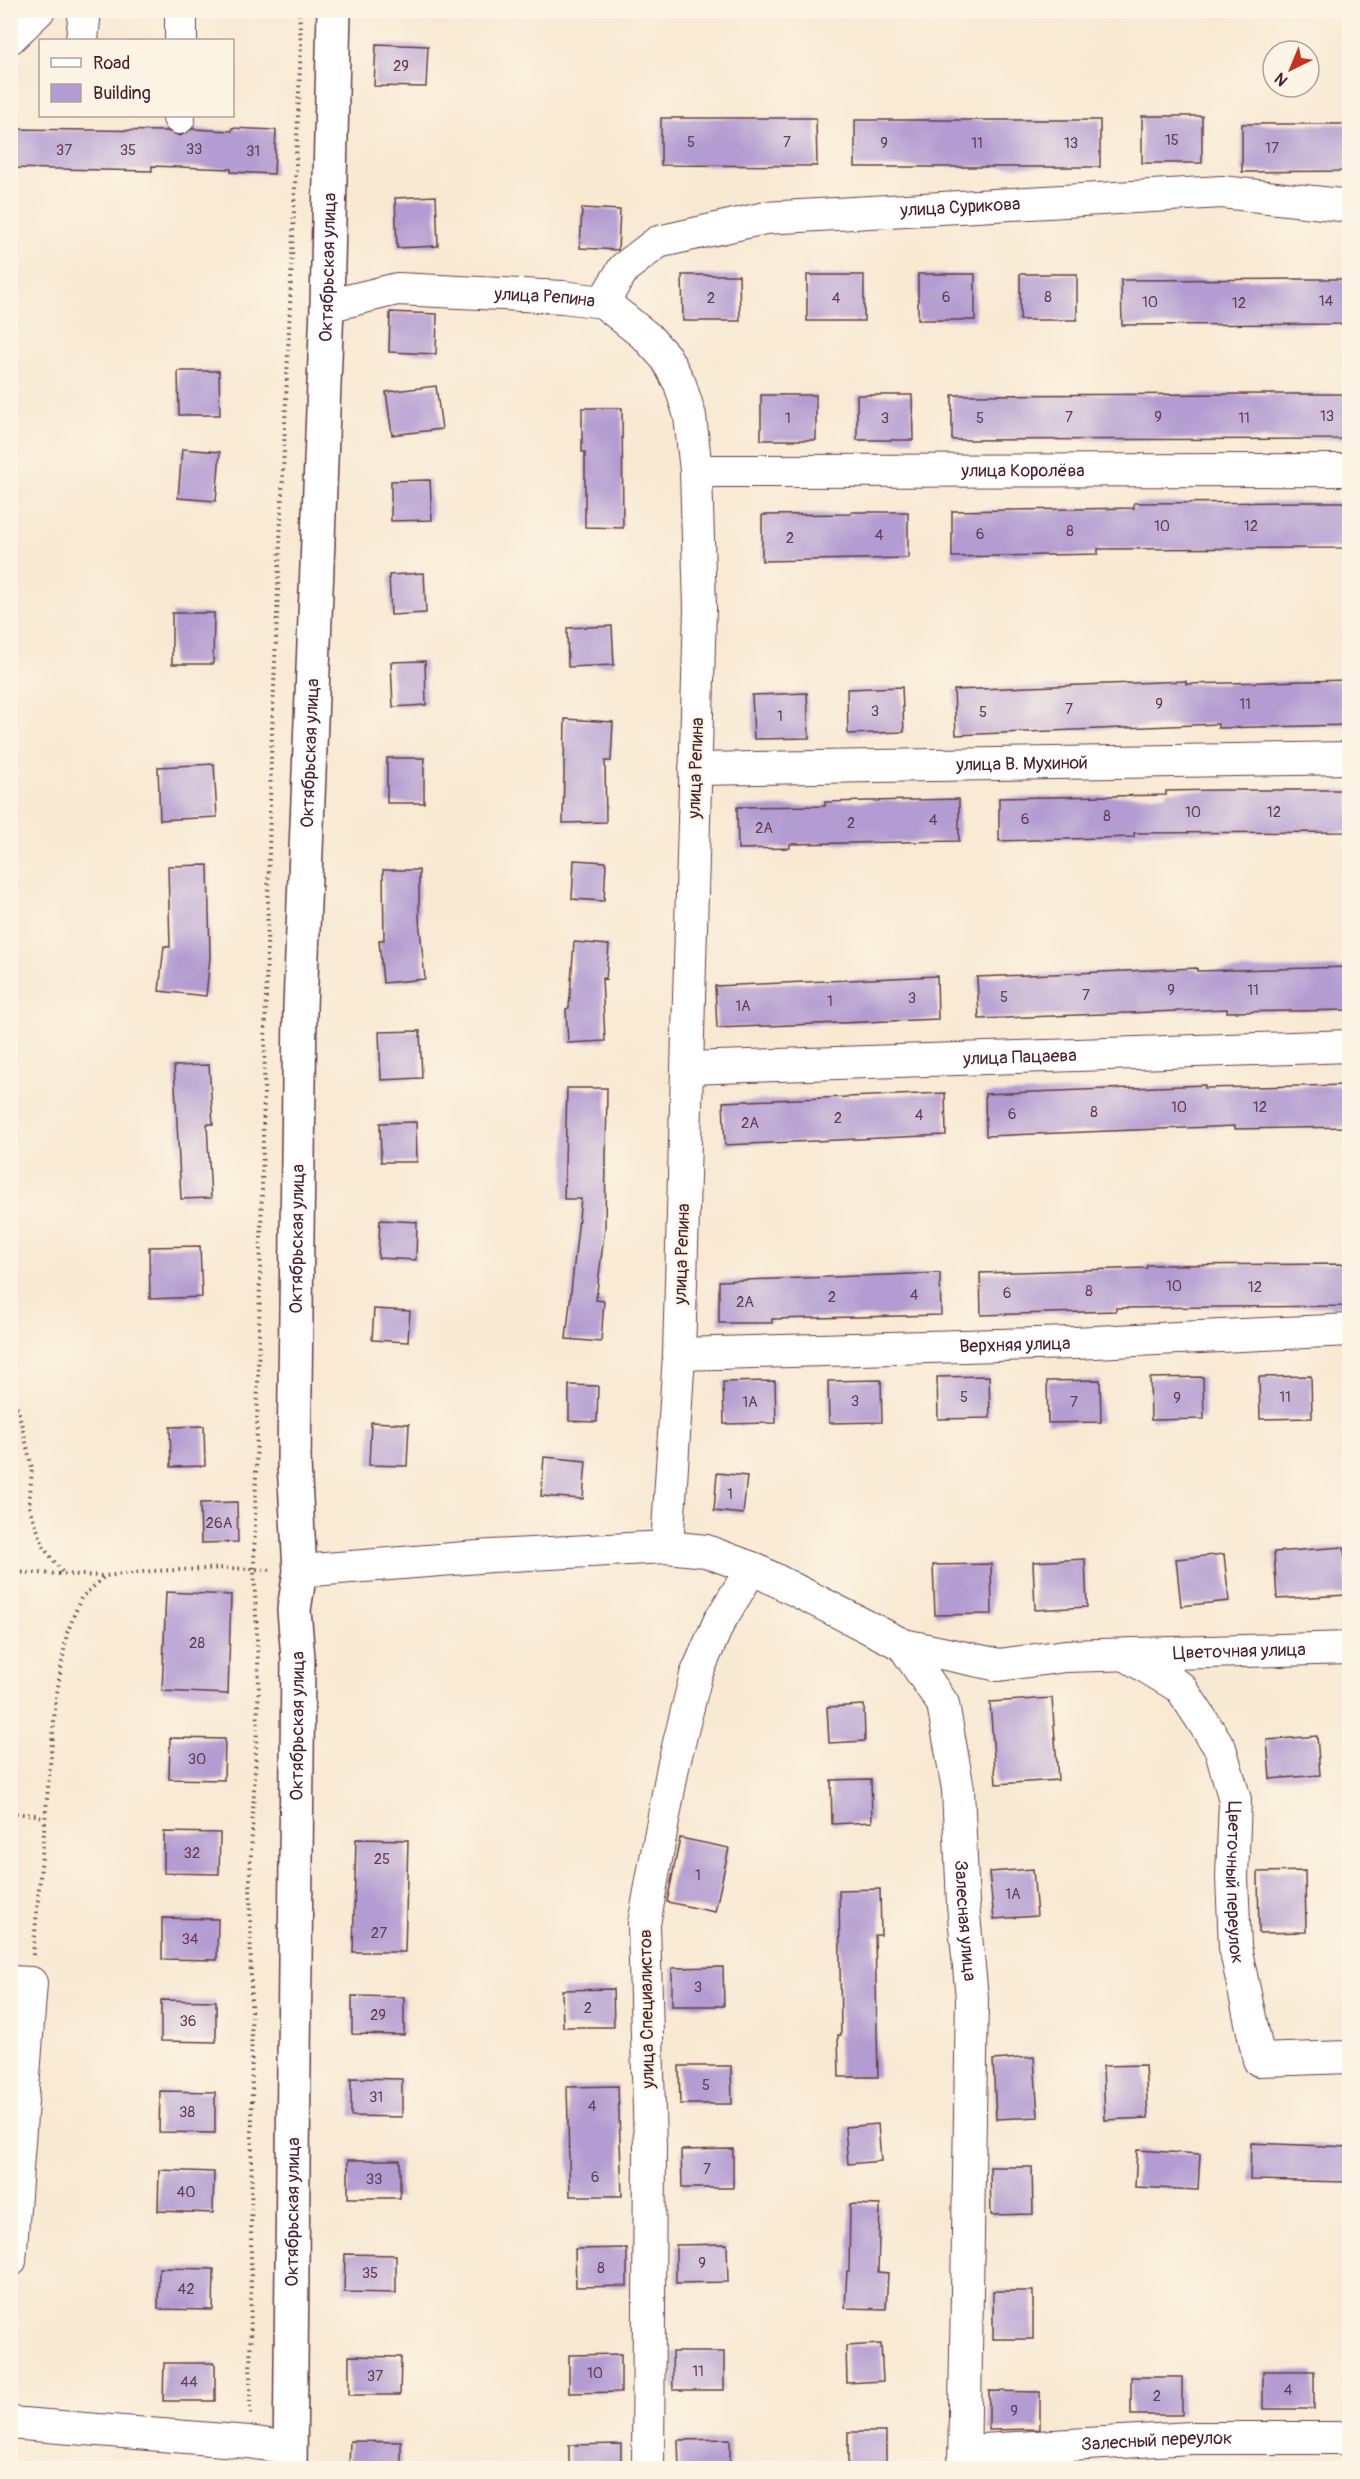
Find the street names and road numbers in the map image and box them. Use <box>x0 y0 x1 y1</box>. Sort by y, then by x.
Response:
street label: Октябрьская улица <box>314 192 341 343</box>
street label: улица Сурикова <box>899 192 1021 222</box>
street label: улица Репина <box>493 282 597 312</box>
street label: улица Королёва <box>960 459 1085 482</box>
street label: Октябрьская улица <box>295 678 324 828</box>
street label: улица Репина <box>683 717 709 820</box>
street label: улица В. Мухиной <box>955 751 1088 776</box>
street label: улица Пацаева <box>962 1044 1077 1070</box>
street label: Октябрьская улица <box>284 1164 309 1314</box>
street label: улица Репина <box>669 1203 695 1306</box>
street label: Верхняя улица <box>959 1332 1071 1358</box>
street label: Цветочная улица <box>1173 1638 1306 1664</box>
street label: Октябрьская улица <box>285 1650 310 1801</box>
street label: Цветочный переулок <box>1220 1800 1250 1966</box>
street label: Залесная улица <box>950 1860 982 1982</box>
street label: улица Специалистов <box>634 1929 660 2090</box>
street label: Октябрьская улица <box>280 2137 305 2287</box>
street label: Залесный переулок <box>1080 2427 1232 2456</box>

